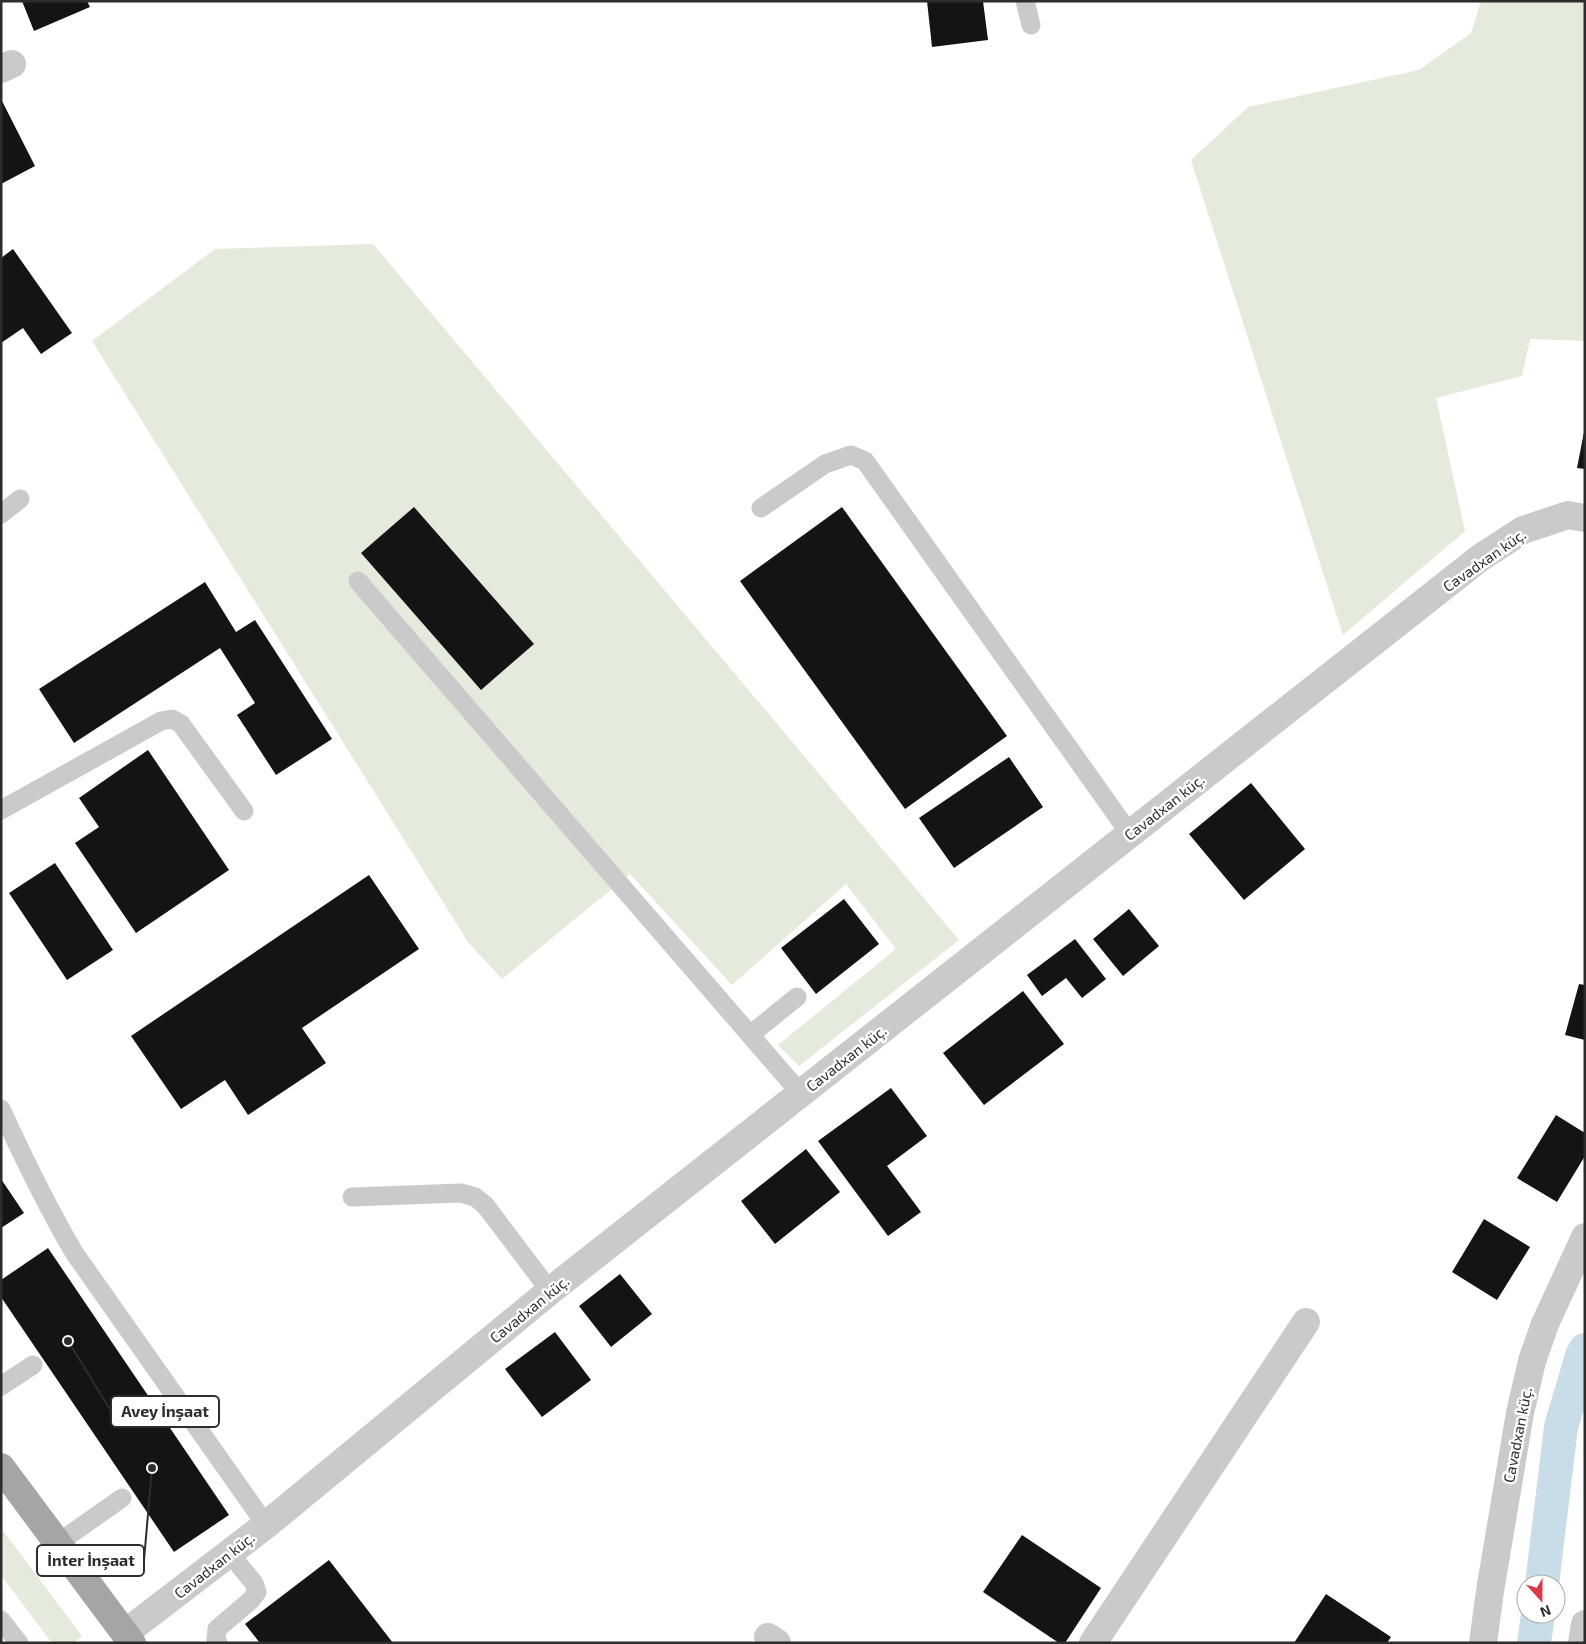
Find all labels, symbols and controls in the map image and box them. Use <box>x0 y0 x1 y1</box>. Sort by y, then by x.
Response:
street label: Cavadxan küç. <box>1439 525 1529 596</box>
street label: Cavadxan küç. <box>1120 770 1208 845</box>
street label: Cavadxan küç. <box>802 1021 890 1096</box>
street label: Cavadxan küç. <box>486 1272 573 1347</box>
street label: Cavadxan küç. <box>1499 1386 1536 1484</box>
callout: Avey İnşaat <box>111 1396 219 1427</box>
text: Avey İnşaat <box>121 1401 209 1422</box>
street label: Cavadxan küç. <box>170 1528 258 1603</box>
callout: İnter İnşaat <box>37 1545 144 1576</box>
text: İnter İnşaat <box>47 1550 135 1571</box>
north arrow <box>1516 1574 1566 1624</box>
text: N <box>1538 1602 1554 1621</box>

